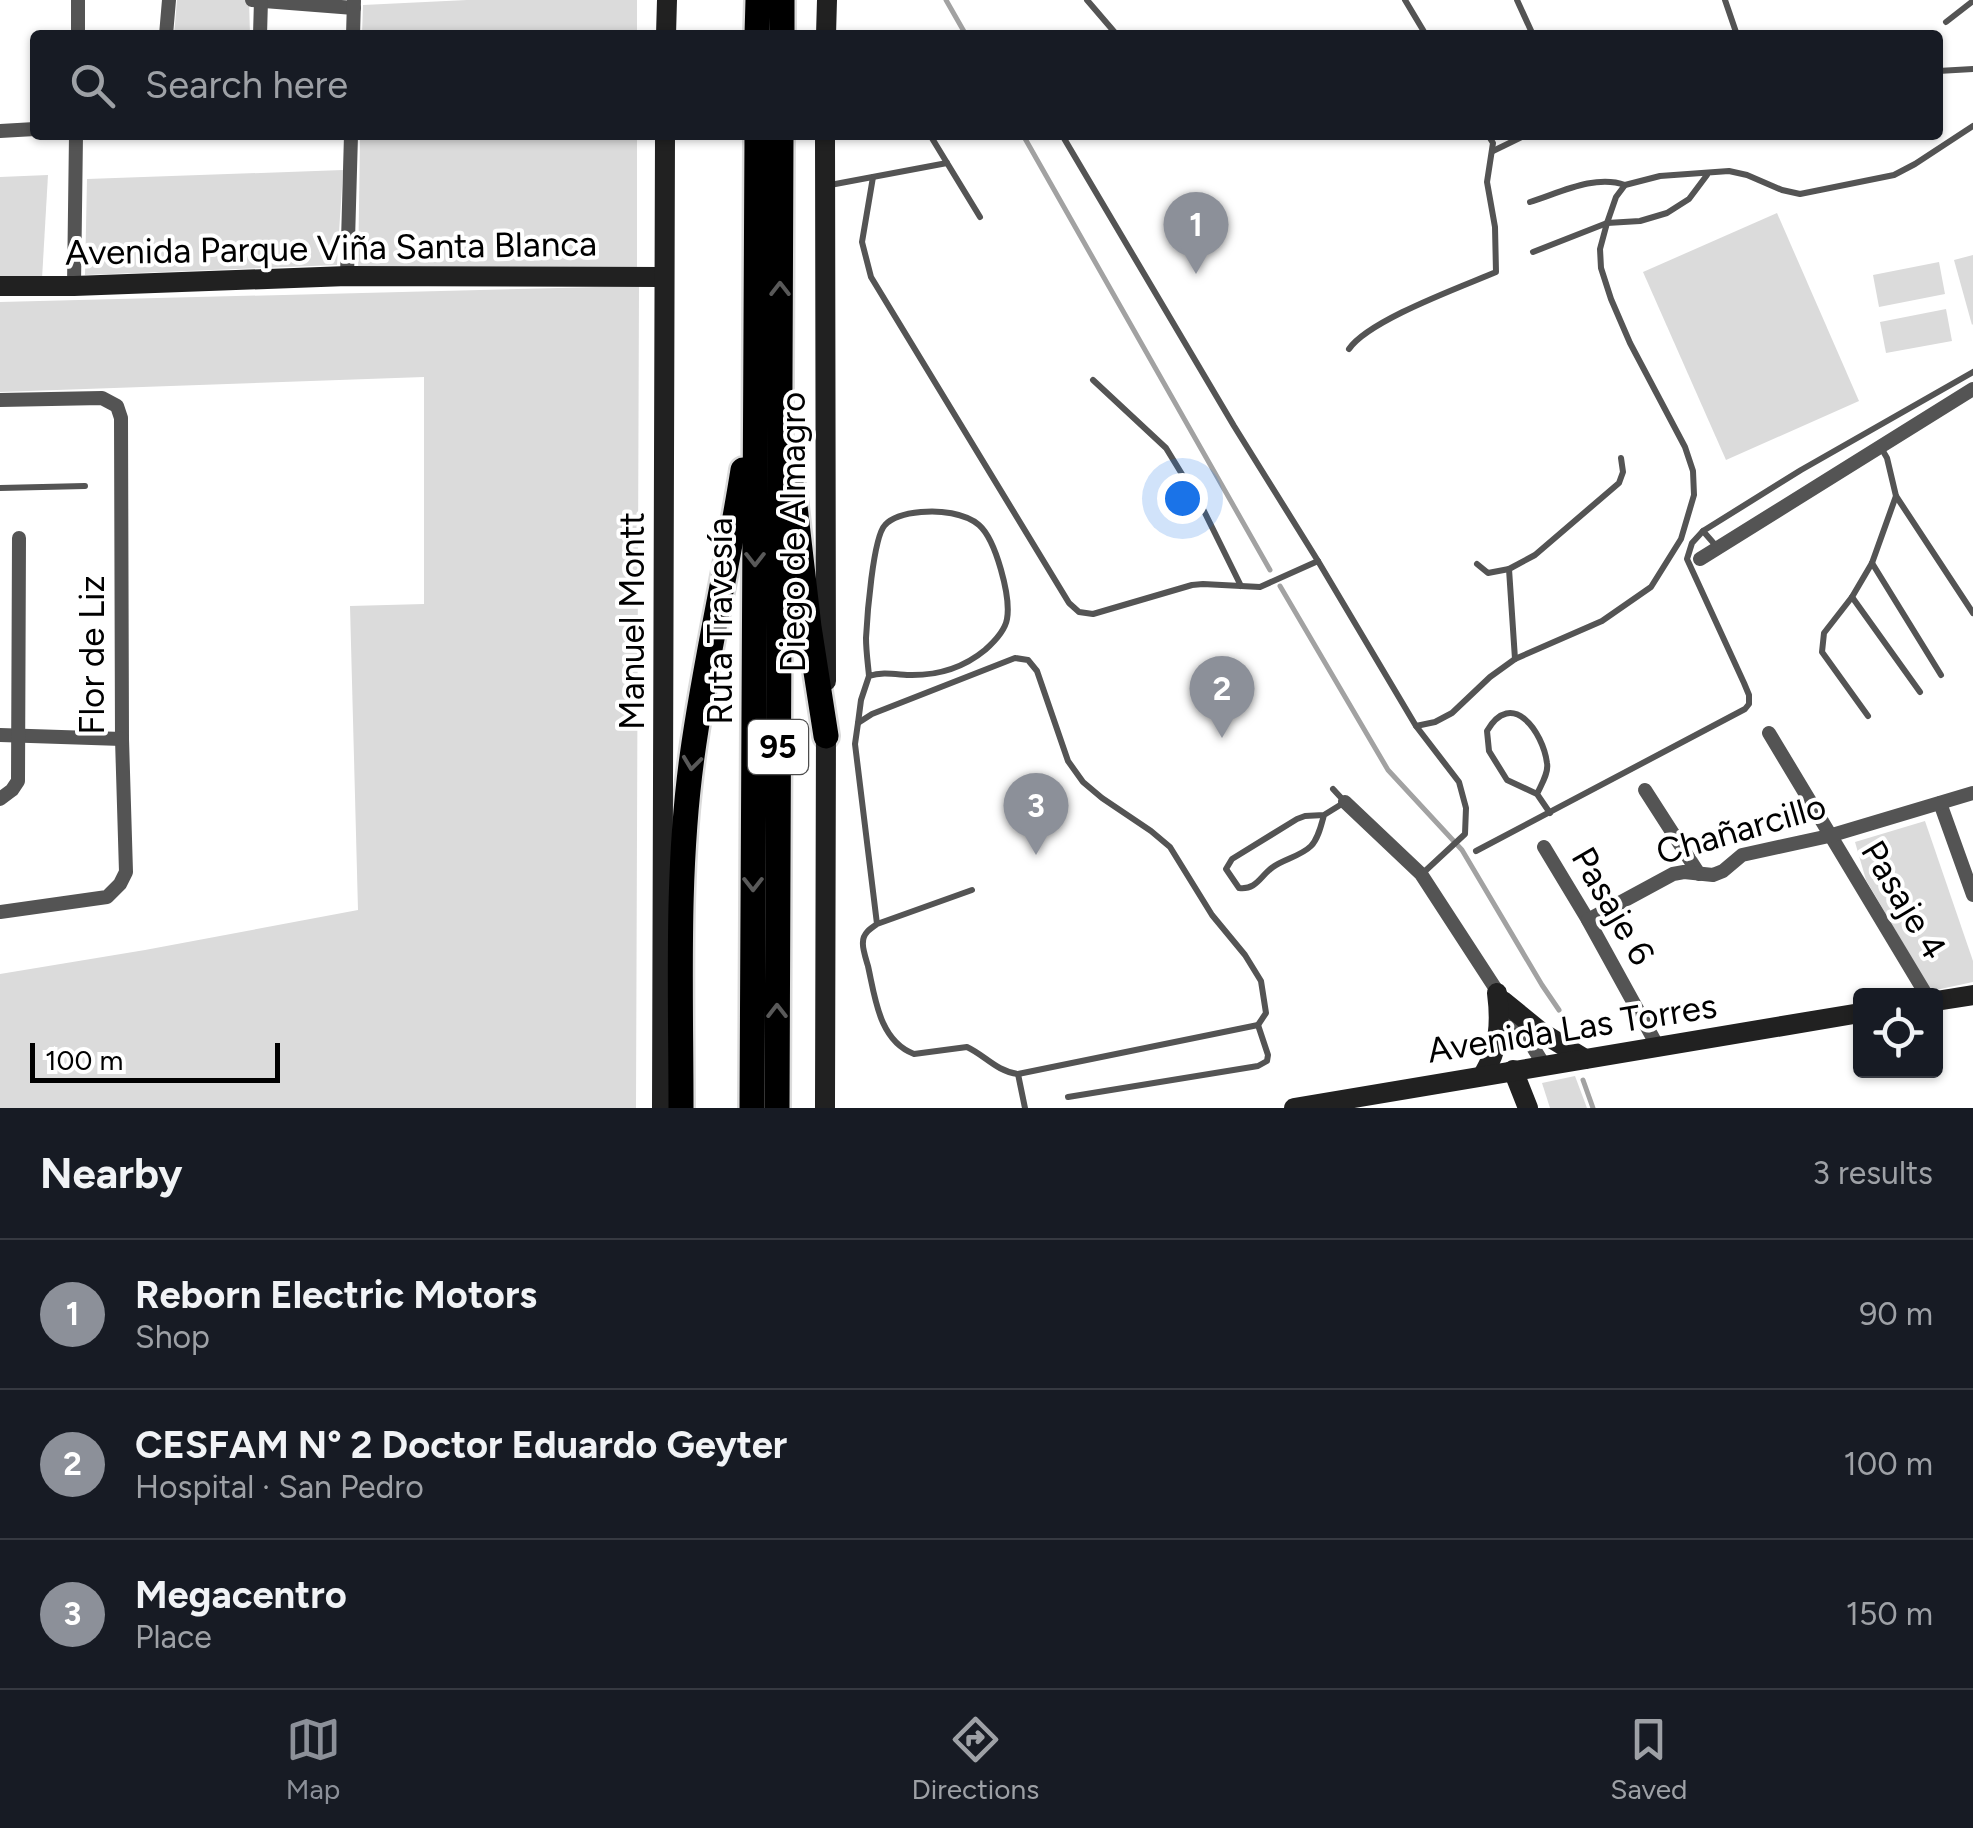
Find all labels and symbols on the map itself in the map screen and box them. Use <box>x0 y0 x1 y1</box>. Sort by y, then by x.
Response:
pin: 1 <box>1164 192 1228 274</box>
street label: Avenida Parque Viña Santa Blanca <box>65 222 597 274</box>
one-way arrow <box>770 281 791 297</box>
street label: Diego de Almagro <box>772 392 814 672</box>
your location <box>1157 473 1208 524</box>
street label: Manuel Montt <box>611 512 653 730</box>
street label: Ruta Travesía <box>699 517 741 725</box>
one-way arrow <box>744 552 766 567</box>
street label: Flor de Liz <box>71 575 113 735</box>
pin: 2 <box>1190 656 1254 738</box>
road number: 95 <box>748 720 808 774</box>
one-way arrow <box>682 755 703 772</box>
pin: 3 <box>1004 772 1068 855</box>
street label: Chañarcillo <box>1651 785 1831 873</box>
street label: Pasaje 4 <box>1852 833 1956 967</box>
street label: Pasaje 6 <box>1563 840 1663 972</box>
one-way arrow <box>743 876 764 892</box>
street label: Avenida Las Torres <box>1424 984 1720 1072</box>
one-way arrow <box>766 1002 788 1018</box>
scale bar <box>30 1038 280 1082</box>

